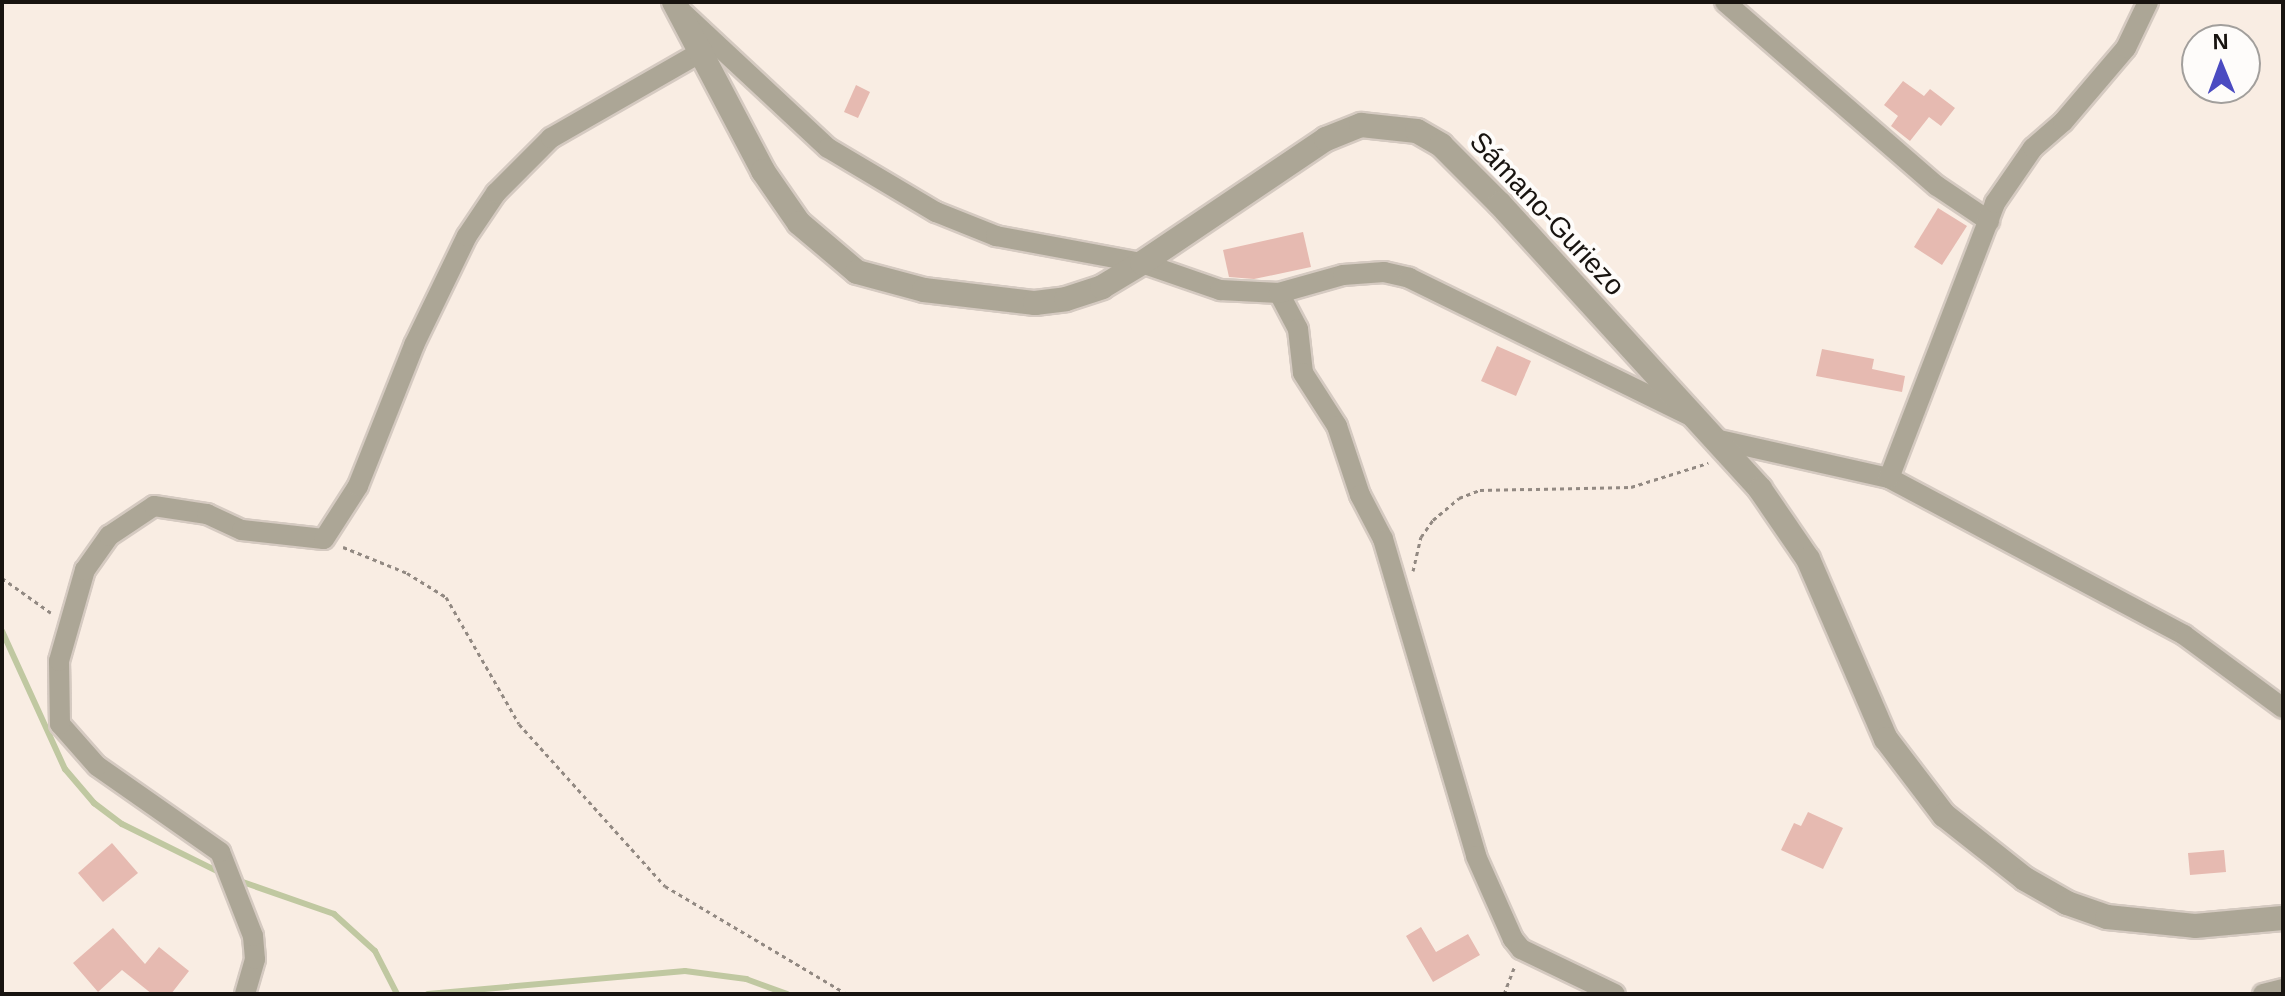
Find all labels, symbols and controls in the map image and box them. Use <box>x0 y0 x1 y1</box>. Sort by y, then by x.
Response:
north arrow <box>2181 24 2261 104</box>
text: N <box>2212 29 2229 54</box>
street label: Sámano-Guriezo <box>1463 125 1631 303</box>

